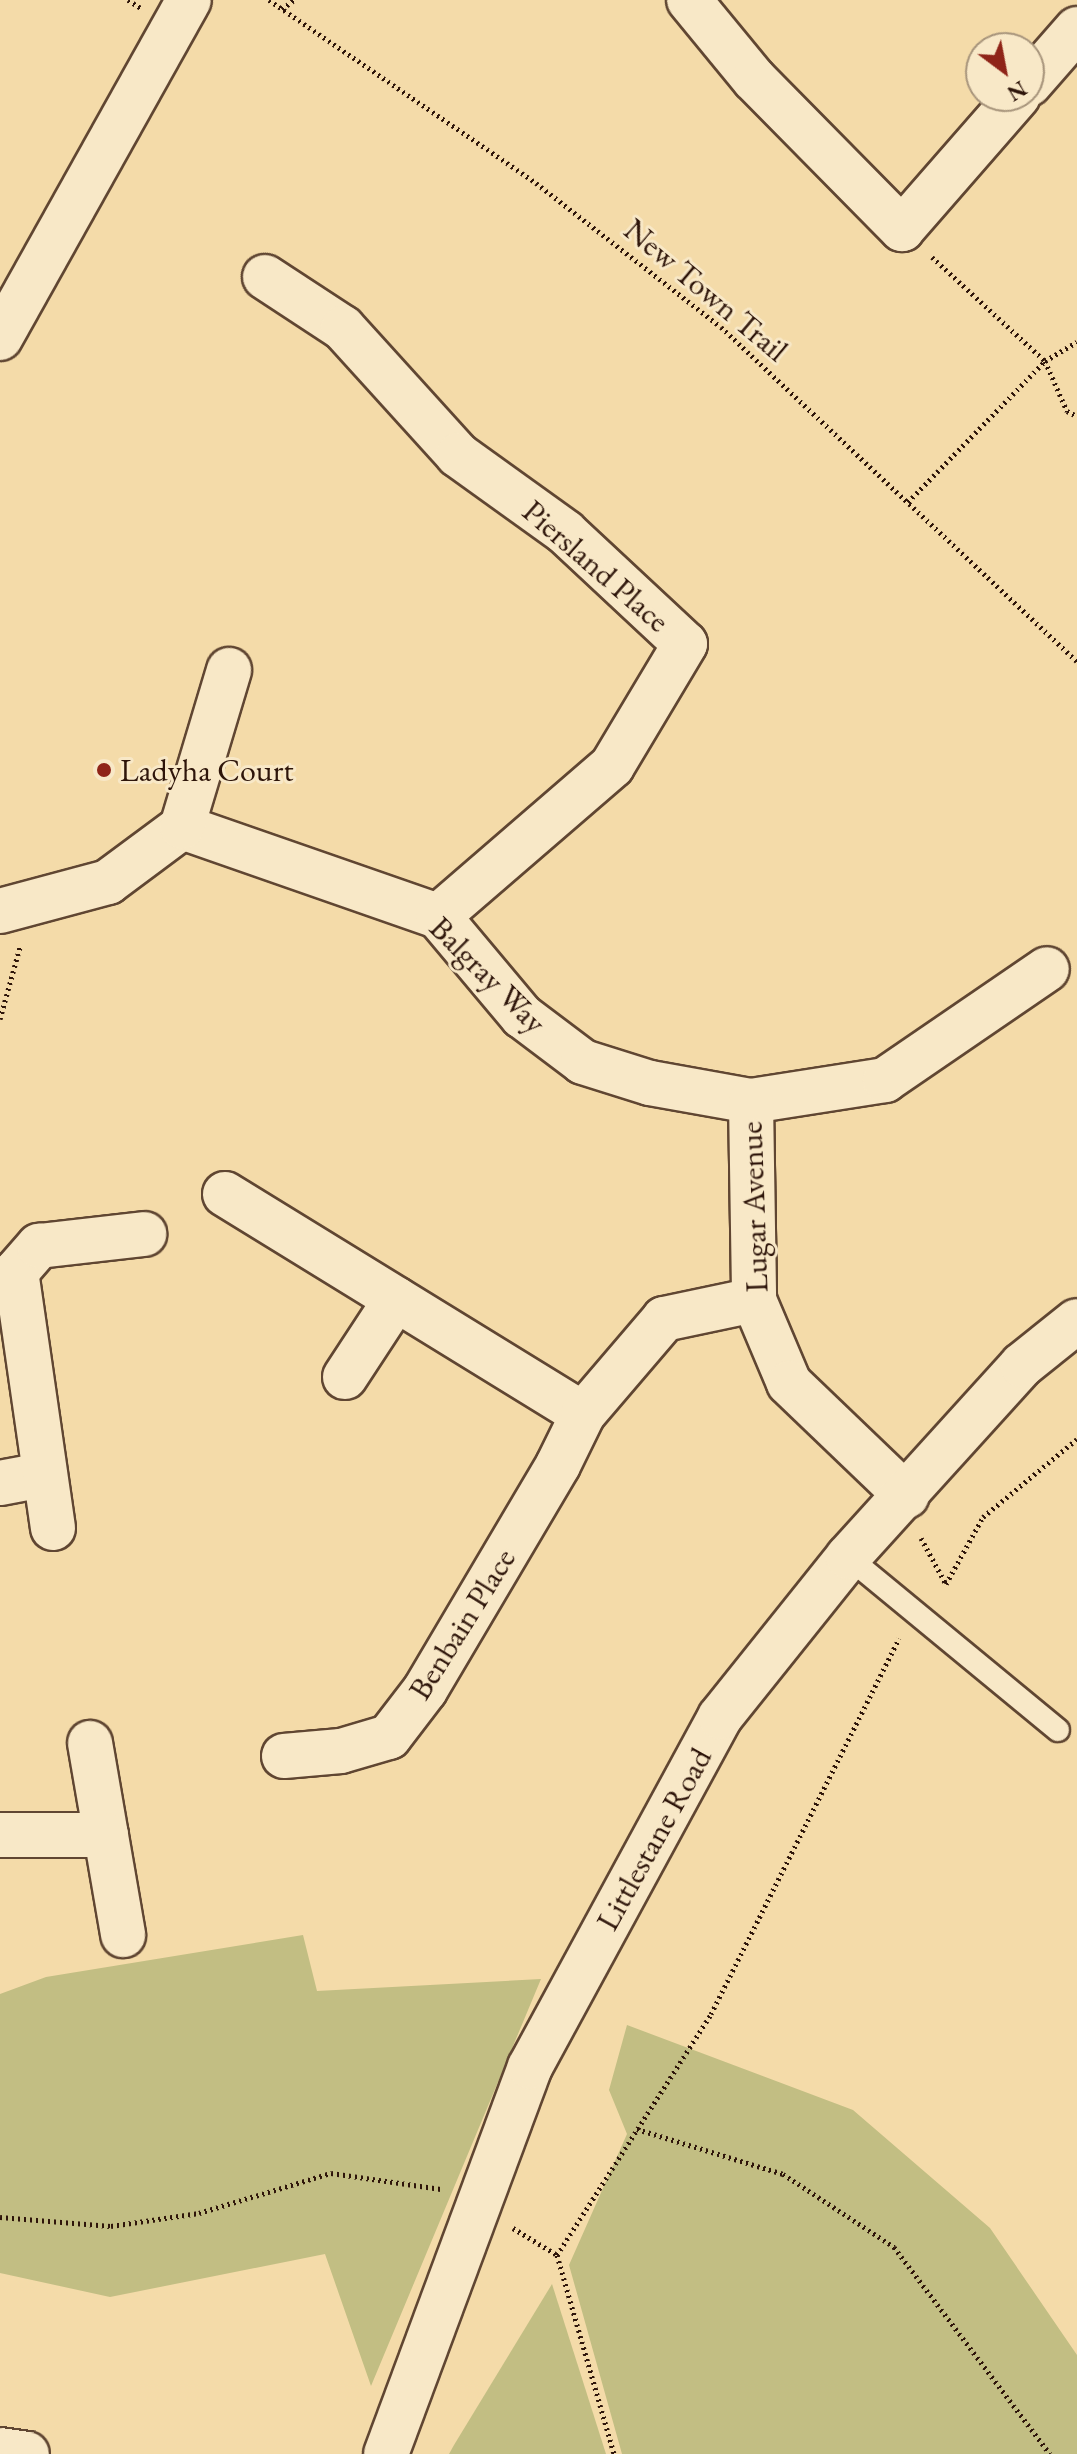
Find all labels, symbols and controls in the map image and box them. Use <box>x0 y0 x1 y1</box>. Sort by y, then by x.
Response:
north arrow <box>965 32 1045 112</box>
text: N <box>1002 74 1032 108</box>
street label: New Town Trail <box>616 210 796 370</box>
street label: Piersland Place <box>515 492 677 640</box>
place label: Ladyha Court <box>120 751 293 789</box>
marker: Ladyha Court <box>95 761 113 779</box>
street label: Balgray Way <box>422 909 554 1041</box>
street label: Lugar Avenue <box>732 1121 776 1293</box>
street label: Benbain Place <box>400 1541 524 1707</box>
street label: Littlestane Road <box>588 1741 720 1937</box>

